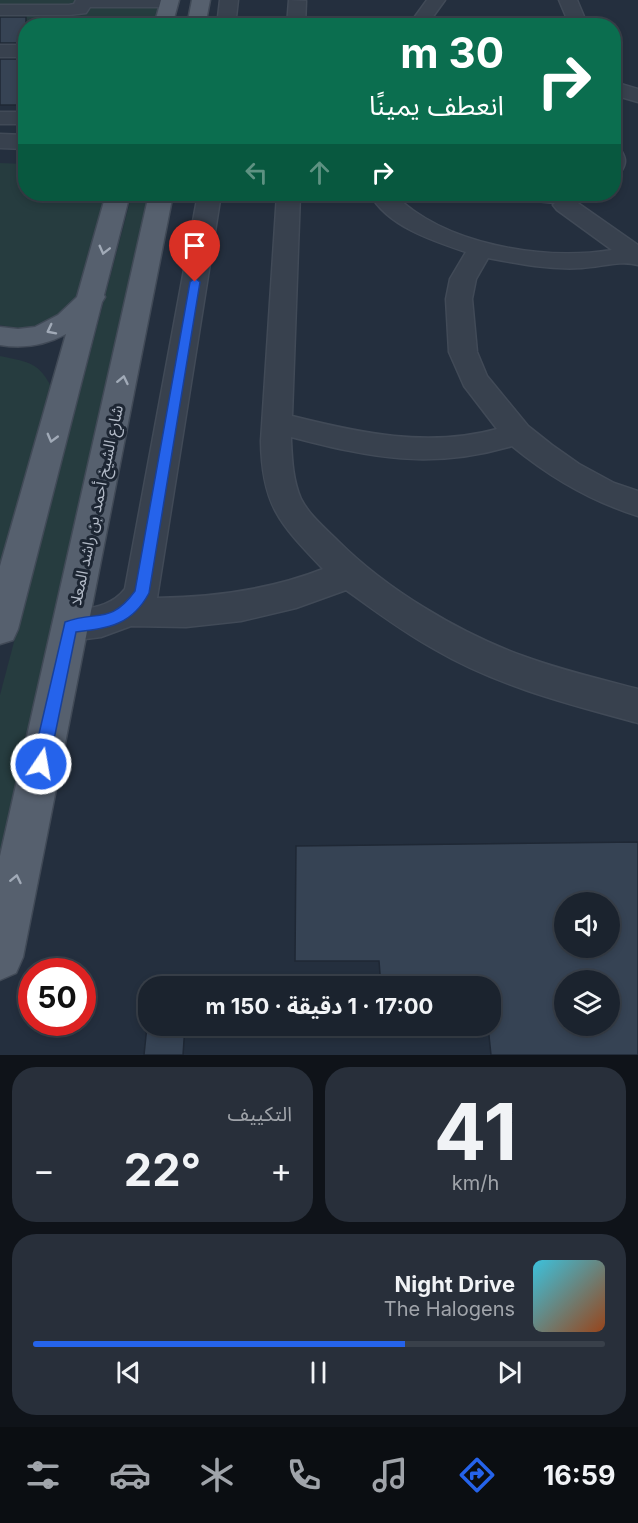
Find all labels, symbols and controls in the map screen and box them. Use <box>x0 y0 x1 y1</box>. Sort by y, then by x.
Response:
text: 30 m <box>400 27 504 78</box>
icon: right <box>525 42 603 120</box>
text: انعطف يمينًا <box>369 89 504 122</box>
icon: left <box>240 156 273 189</box>
icon: ahead <box>303 156 336 189</box>
icon: right <box>366 156 399 189</box>
pin <box>169 220 220 282</box>
icon: arrive <box>178 229 211 262</box>
one-way arrow <box>98 245 111 255</box>
one-way arrow <box>47 323 58 334</box>
one-way arrow <box>116 376 129 386</box>
street label: شارع الشيخ أحمد بن راشد المعلا <box>65 403 130 607</box>
one-way arrow <box>47 432 59 443</box>
position arrow <box>9 732 73 796</box>
one-way arrow <box>9 874 22 884</box>
map controls <box>554 892 620 1036</box>
button: sound <box>554 892 620 958</box>
speed limit sign: 50 <box>18 958 96 1036</box>
button: layers <box>554 970 620 1036</box>
text: 17:00 · 1 دقيقة · 150 m <box>206 993 433 1019</box>
text: 41 <box>434 1084 517 1179</box>
text: التكييف <box>228 1102 292 1126</box>
text: 22° <box>124 1142 201 1197</box>
text: − <box>33 1150 55 1190</box>
text: + <box>270 1150 292 1190</box>
text: km/h <box>452 1171 499 1195</box>
text: Night Drive <box>395 1271 515 1297</box>
text: The Halogens <box>384 1297 515 1321</box>
icon: previous <box>112 1356 145 1389</box>
icon: pause <box>302 1356 335 1389</box>
icon: next <box>493 1356 526 1389</box>
icon: filters <box>22 1454 64 1496</box>
icon: car <box>109 1454 151 1496</box>
icon: climate <box>196 1454 238 1496</box>
icon: phone <box>283 1454 325 1496</box>
icon: music <box>369 1454 411 1496</box>
icon: directions <box>456 1454 498 1496</box>
text: 16:59 <box>543 1459 616 1492</box>

